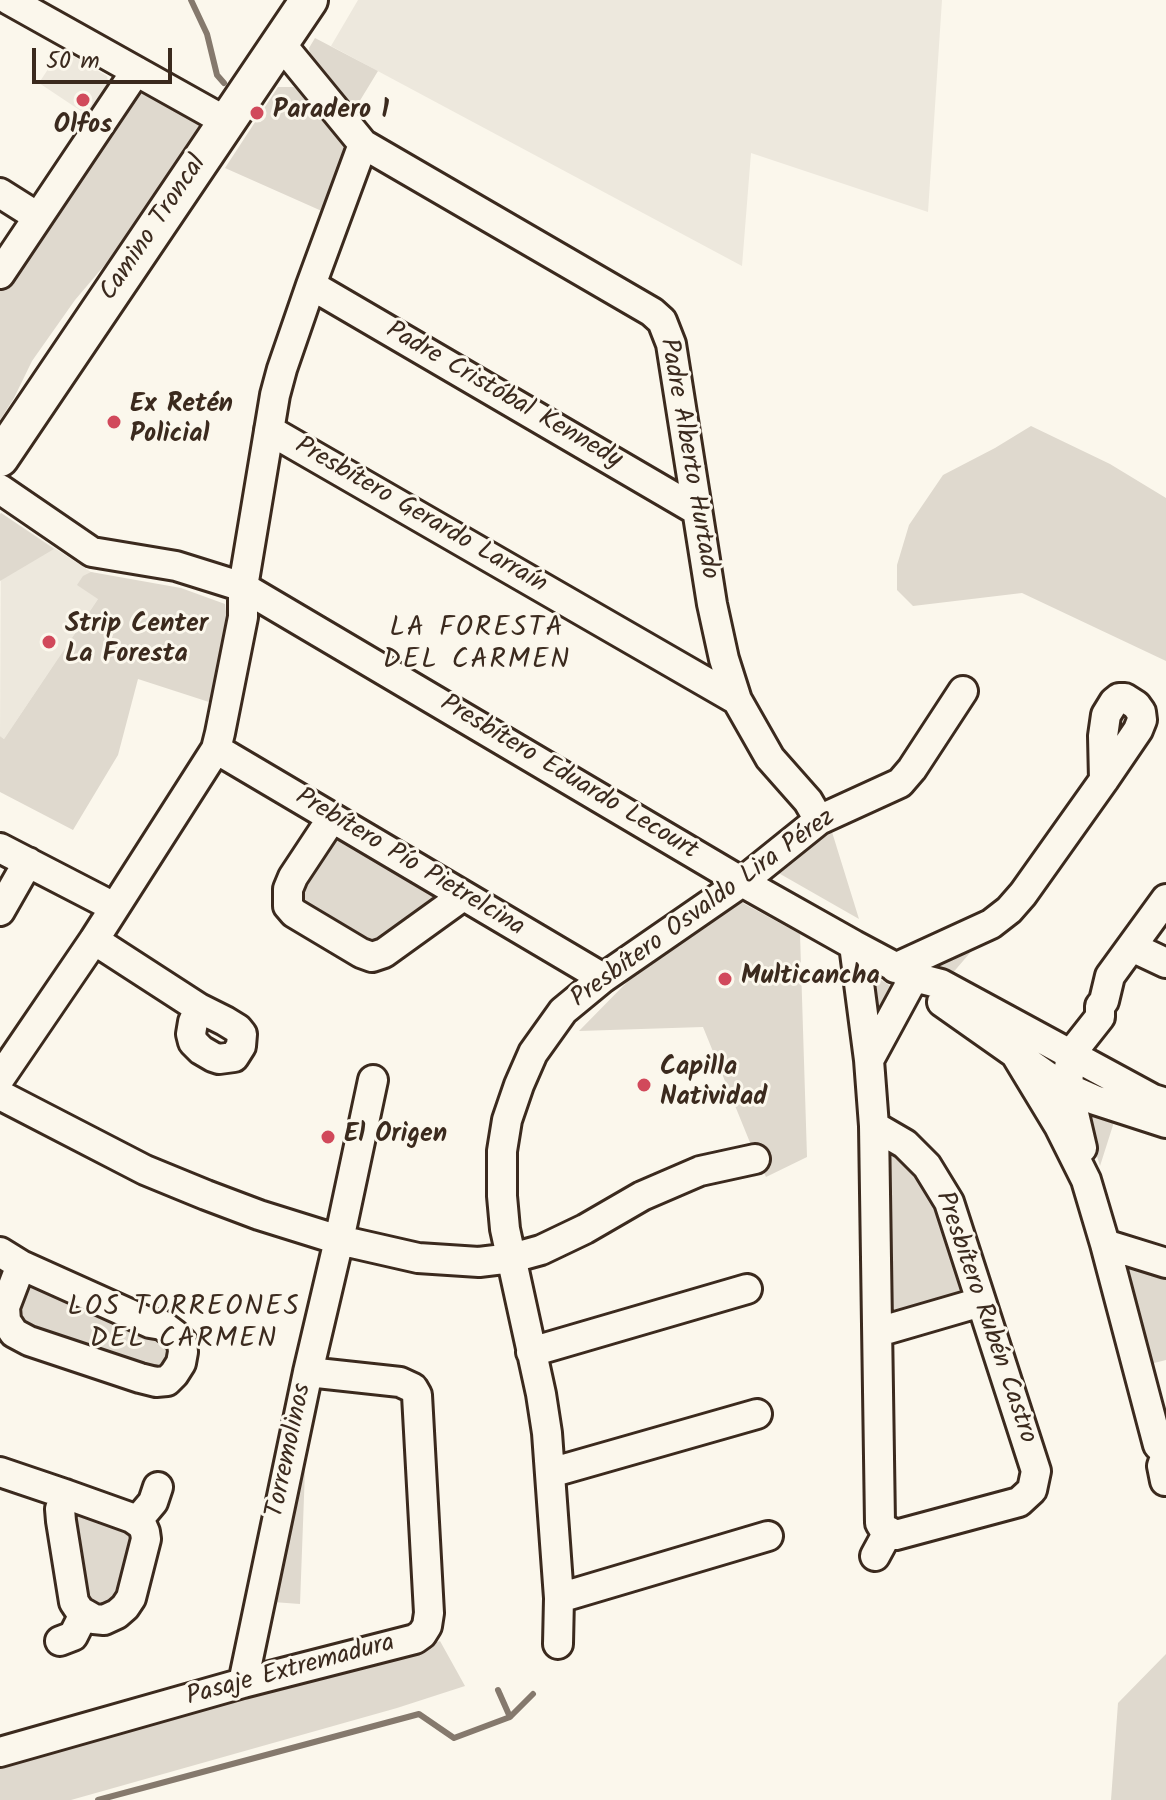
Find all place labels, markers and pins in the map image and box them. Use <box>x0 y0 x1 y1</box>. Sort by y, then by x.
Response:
marker: Olfos <box>74 91 92 109</box>
place label: Paradero 1 <box>273 97 389 129</box>
marker: Paradero 1 <box>248 104 266 122</box>
place label: Olfos <box>54 112 112 144</box>
place label: Ex Retén Policial <box>130 391 233 452</box>
marker: Ex Retén Policial <box>105 413 123 431</box>
place label: Strip Center La Foresta <box>65 611 208 672</box>
marker: Strip Center La Foresta <box>40 633 58 651</box>
place label: Multicancha <box>741 963 880 995</box>
marker: Multicancha <box>716 970 734 988</box>
place label: Capilla Natividad <box>660 1054 767 1116</box>
marker: Capilla Natividad <box>635 1076 653 1094</box>
place label: El Origen <box>344 1121 447 1153</box>
marker: El Origen <box>319 1128 337 1146</box>

